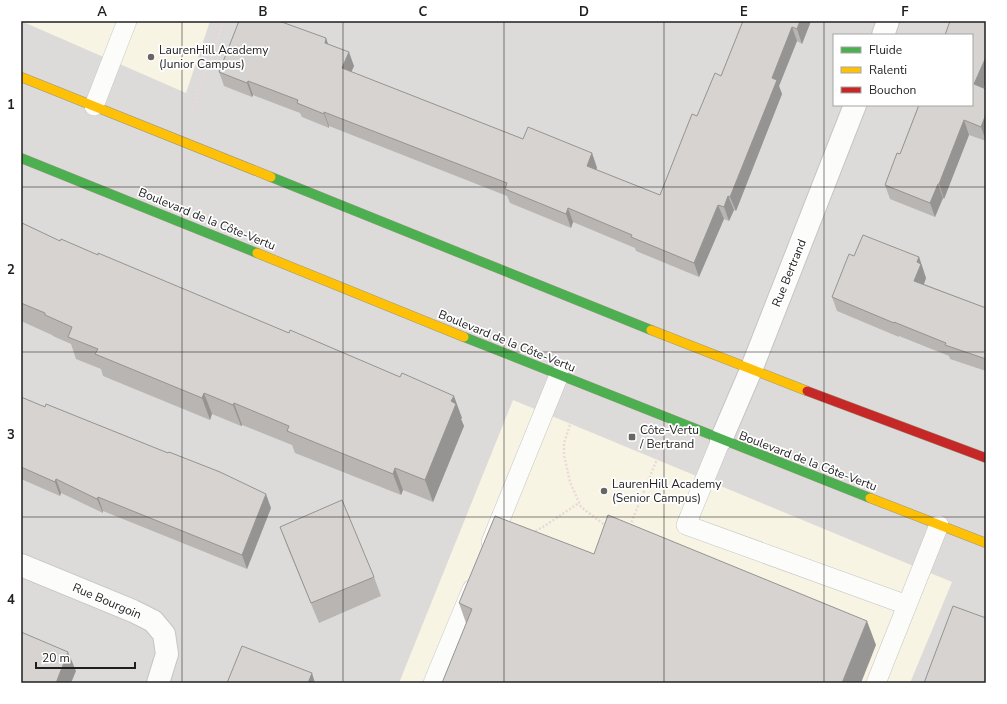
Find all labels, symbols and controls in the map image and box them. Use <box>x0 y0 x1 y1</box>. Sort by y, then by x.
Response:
text: A <box>97 3 107 21</box>
text: B <box>259 3 268 21</box>
text: C <box>419 3 428 21</box>
text: D <box>579 3 589 21</box>
text: E <box>740 3 748 21</box>
text: F <box>901 3 909 21</box>
legend <box>833 34 973 106</box>
place label: LaurenHill Academy (Junior Campus) <box>159 42 269 72</box>
text: Fluide <box>869 42 902 58</box>
marker: LaurenHill Academy (Junior Campus) <box>146 52 156 62</box>
text: Ralenti <box>869 62 907 78</box>
text: Bouchon <box>869 82 916 98</box>
text: 1 <box>7 96 15 114</box>
street label: Boulevard de la Côte-Vertu <box>136 184 278 254</box>
street label: Rue Bertrand <box>768 237 810 309</box>
text: 2 <box>7 261 15 279</box>
street label: Boulevard de la Côte-Vertu <box>436 306 578 376</box>
place label: Côte-Vertu / Bertrand <box>639 422 699 452</box>
text: 3 <box>7 426 15 444</box>
street label: Boulevard de la Côte-Vertu <box>737 427 879 495</box>
marker: Côte-Vertu / Bertrand <box>627 432 637 442</box>
place label: LaurenHill Academy (Senior Campus) <box>612 476 722 506</box>
marker: LaurenHill Academy (Senior Campus) <box>599 486 609 496</box>
street label: Rue Bourgoin <box>70 579 144 623</box>
text: 4 <box>7 591 15 609</box>
scale bar <box>36 644 135 670</box>
text: 20 m <box>42 650 70 666</box>

